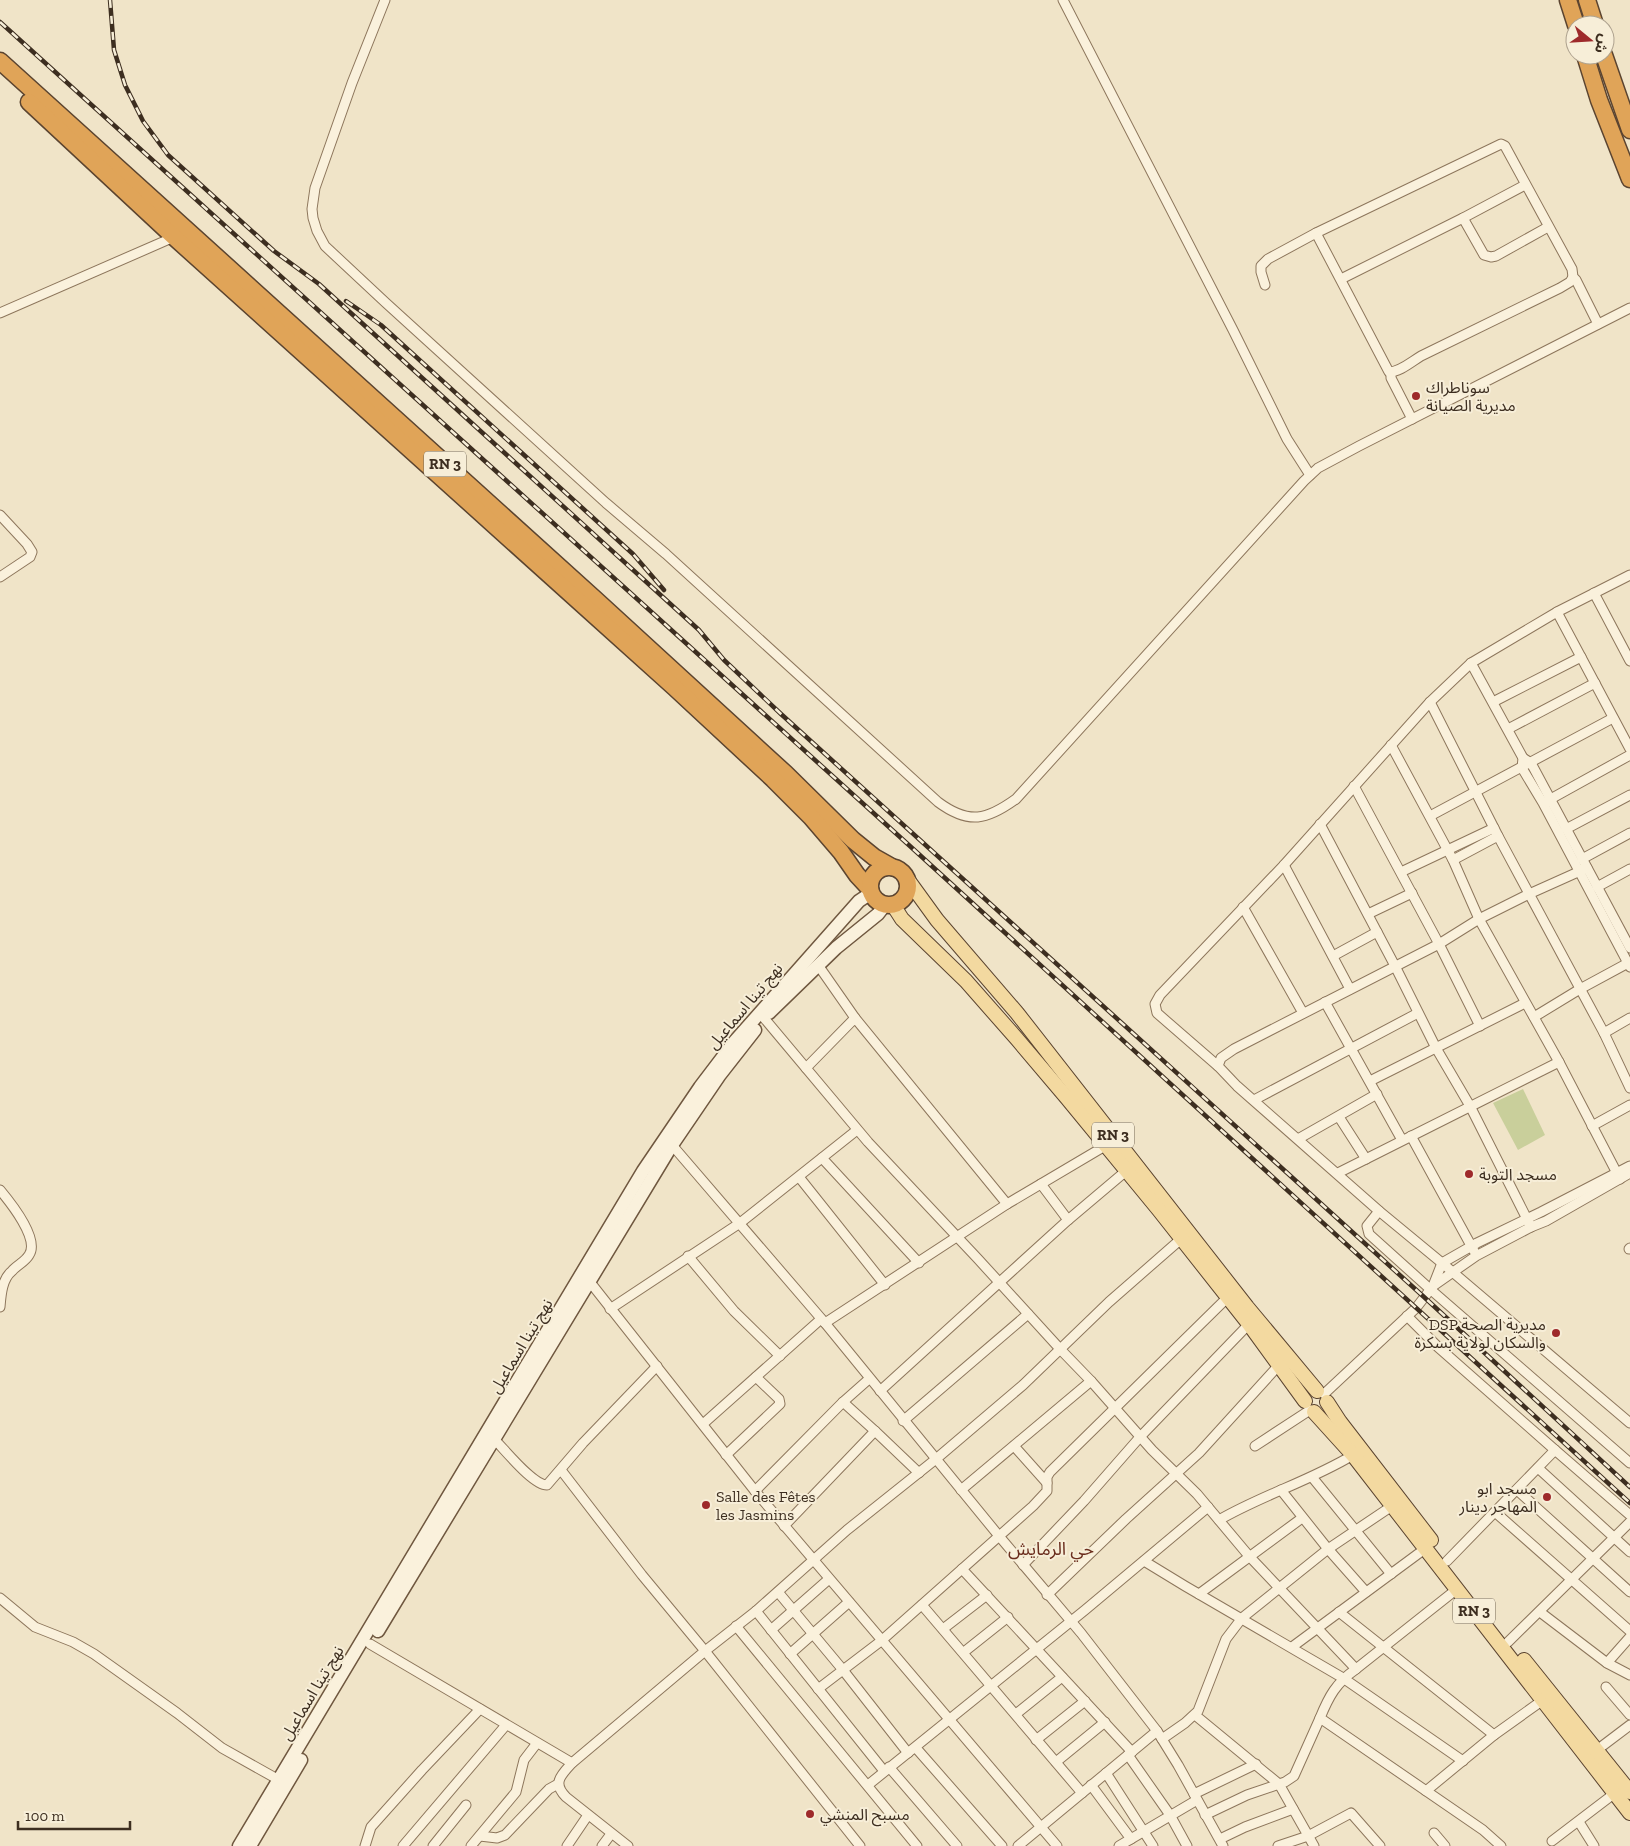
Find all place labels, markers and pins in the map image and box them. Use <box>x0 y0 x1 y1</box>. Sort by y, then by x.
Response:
place label: سوناطراك مديرية الصيانة <box>1426 378 1516 415</box>
marker: سوناطراك مديرية الصيانة <box>1410 390 1422 402</box>
place label: مسجد التوبة <box>1479 1165 1557 1184</box>
marker: مسجد التوبة <box>1463 1168 1475 1180</box>
place label: DSP مديرية الصحة والسكان لولاية بسكرة <box>1414 1315 1546 1352</box>
marker: DSP مديرية الصحة والسكان لولاية بسكرة <box>1550 1327 1562 1339</box>
place label: مسجد ابو المهاجر دينار <box>1458 1479 1537 1516</box>
place label: Salle des Fêtes les Jasmins <box>716 1487 815 1524</box>
marker: مسجد ابو المهاجر دينار <box>1541 1491 1553 1503</box>
marker: Salle des Fêtes les Jasmins <box>700 1499 712 1511</box>
place label: مسبح المنشي <box>820 1805 910 1827</box>
marker: مسبح المنشي <box>804 1808 816 1820</box>

